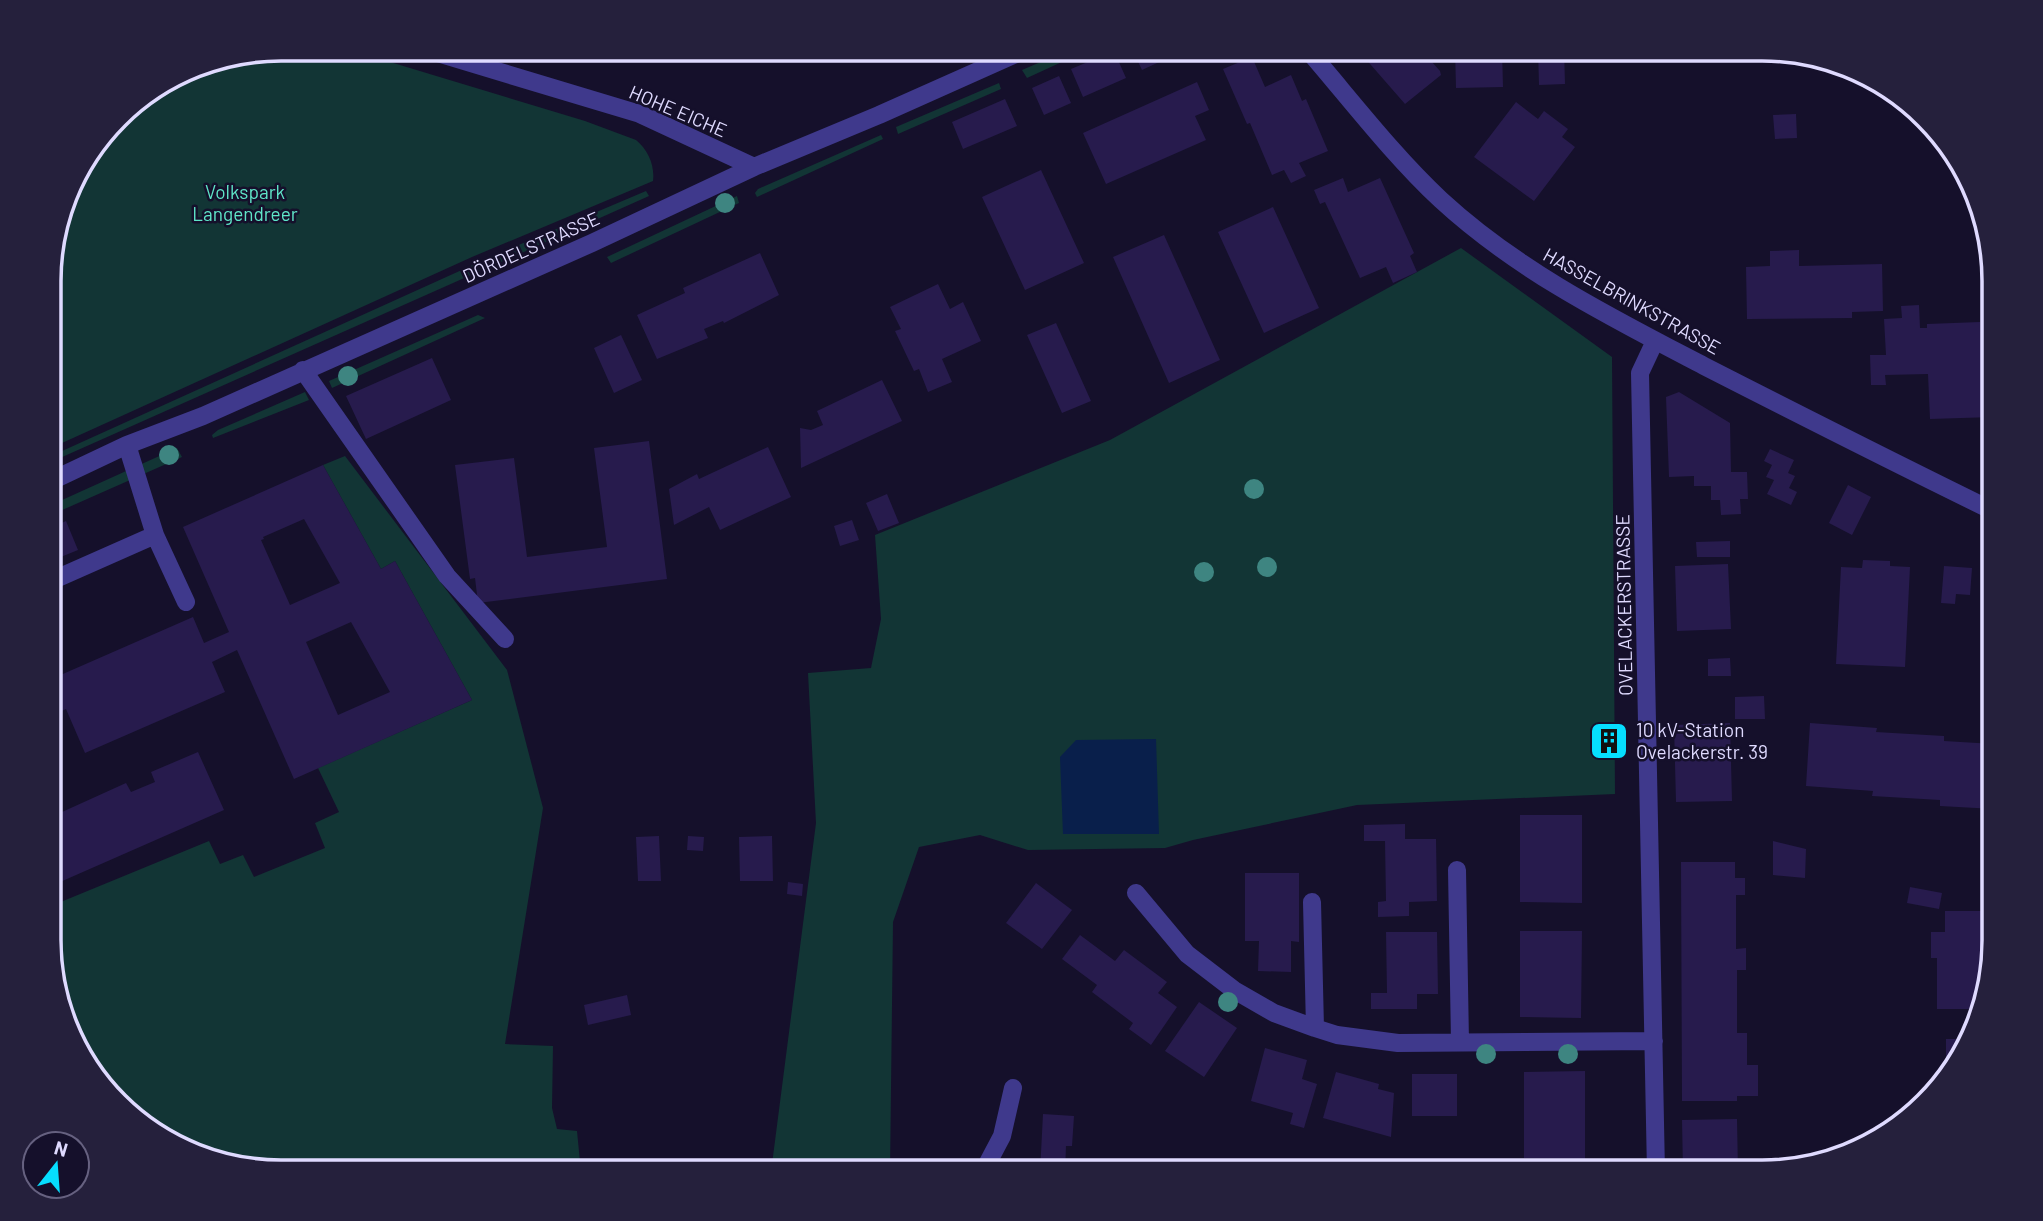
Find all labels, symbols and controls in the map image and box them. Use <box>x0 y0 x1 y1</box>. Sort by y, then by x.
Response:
street label: HOHE EICHE <box>626 80 730 141</box>
park label: Volkspark Langendreer <box>192 180 298 225</box>
street label: DÖRDELSTRASSE <box>459 206 603 287</box>
street label: HASSELBRINKSTRASSE <box>1540 242 1725 359</box>
street label: OVELACKERSTRASSE <box>1610 514 1637 696</box>
place label: 10 kV-Station Ovelackerstr. 39 <box>1636 718 1768 763</box>
building icon: 10 kV-Station Ovelackerstr. 39 <box>1588 720 1630 762</box>
north arrow <box>21 1130 91 1200</box>
text: N <box>52 1135 71 1161</box>

